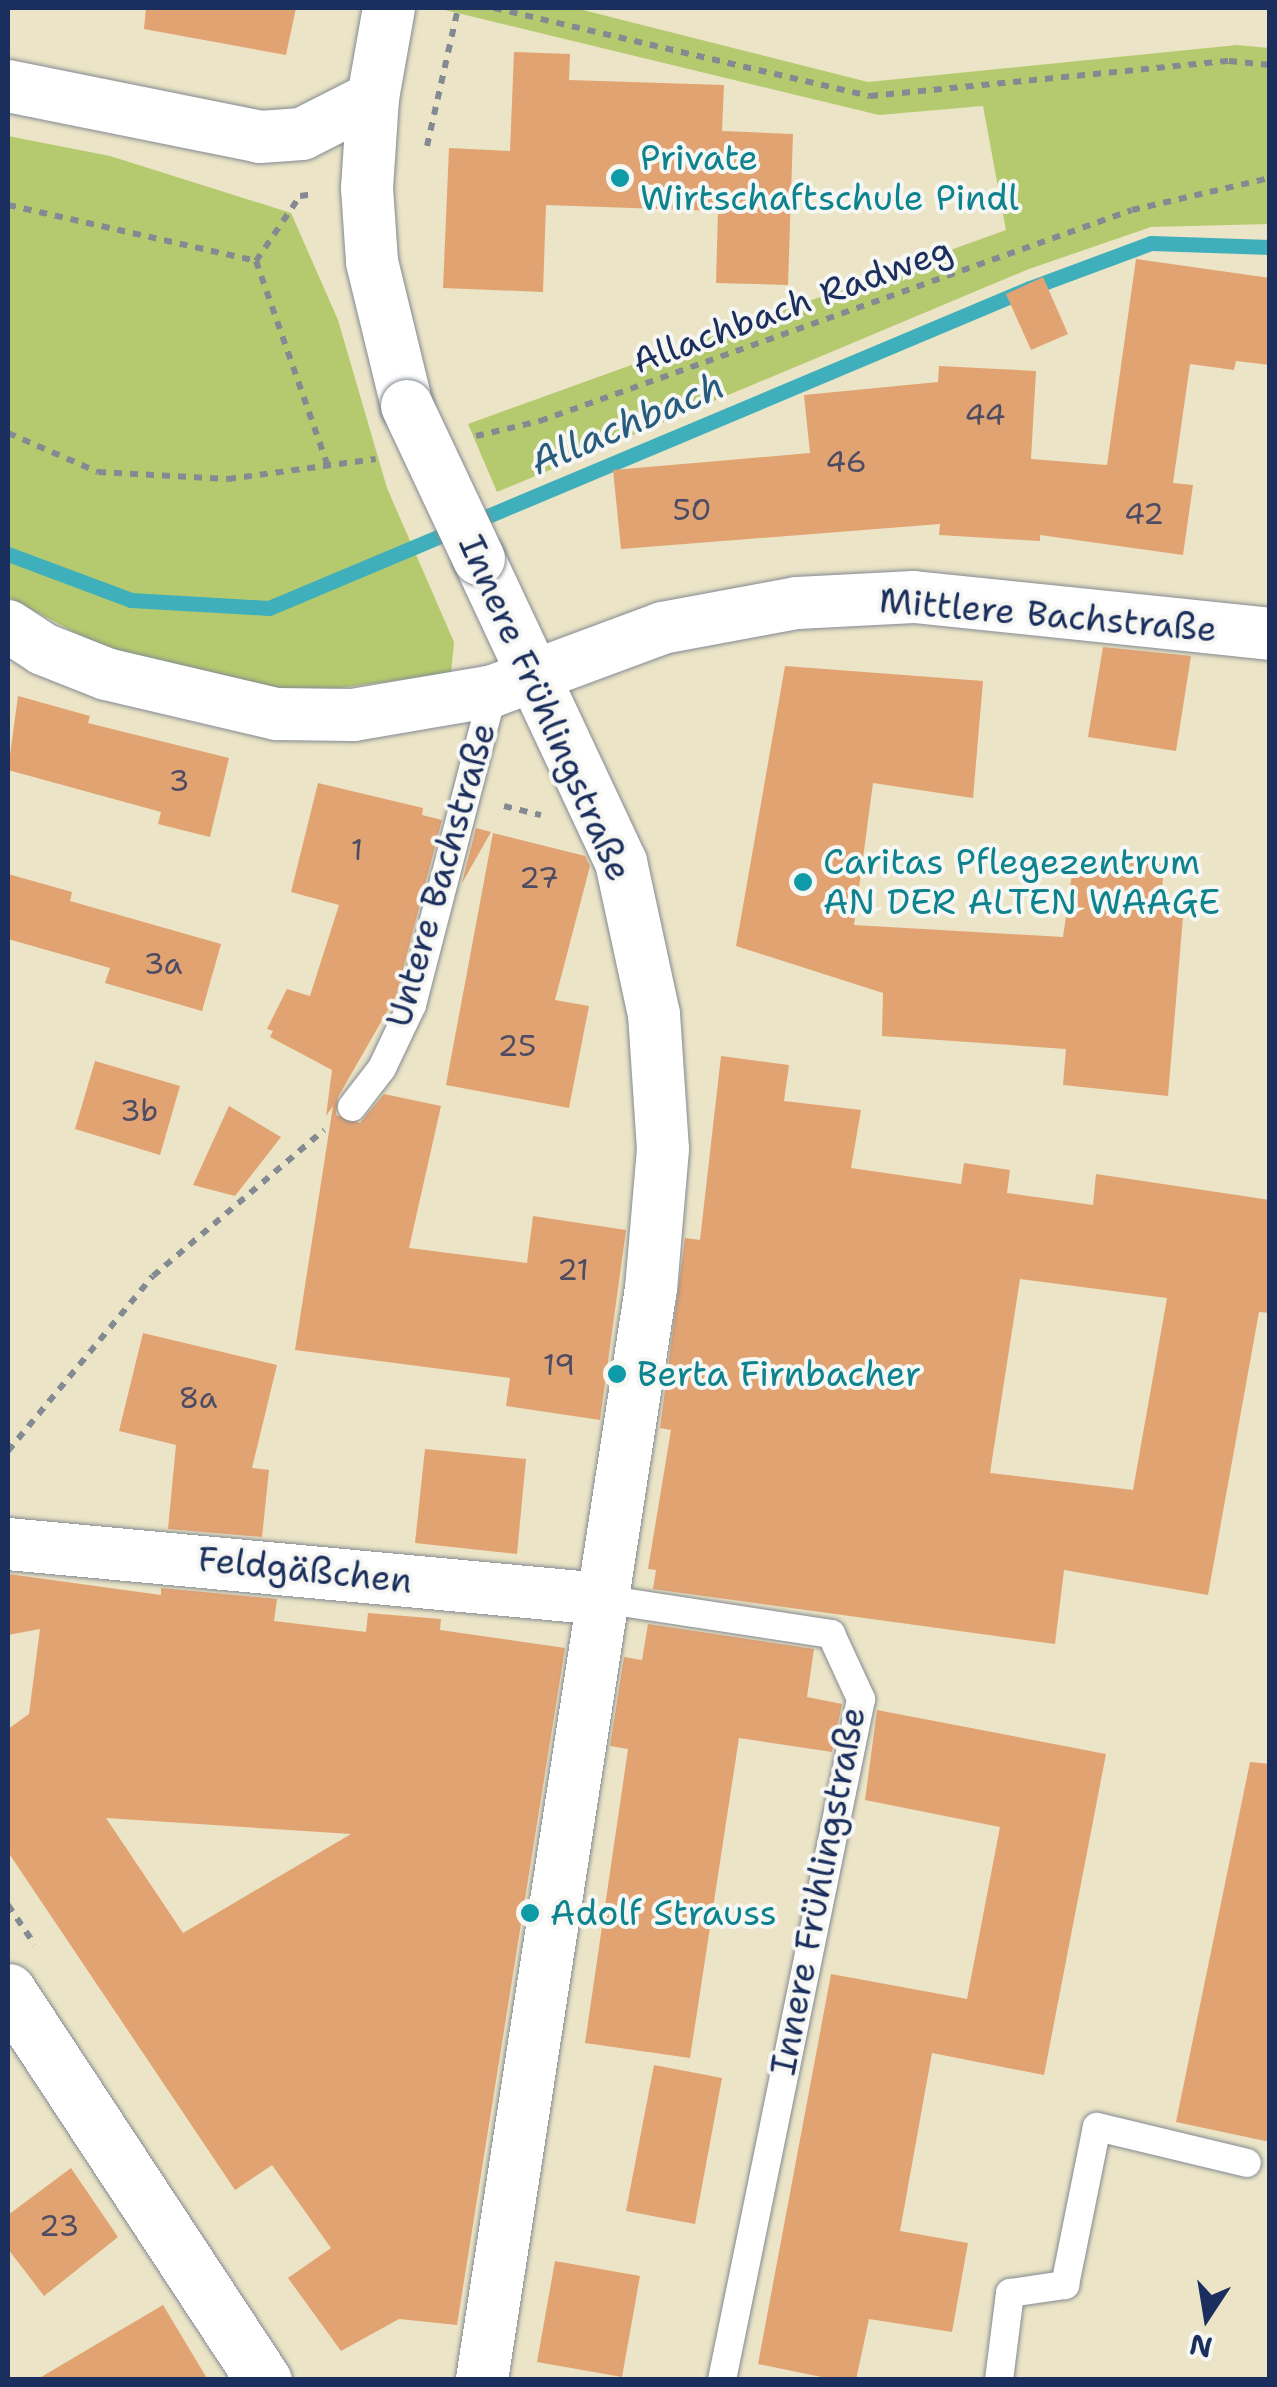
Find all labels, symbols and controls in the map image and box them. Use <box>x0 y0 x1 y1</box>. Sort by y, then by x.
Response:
place label: Private Wirtschaftschule Pindl <box>640 137 1019 219</box>
marker: Private Wirtschaftschule Pindl <box>609 167 631 189</box>
street label: Allachbach Radweg <box>627 228 957 382</box>
water label: Allachbach <box>523 362 731 484</box>
house number: 44 <box>964 397 1006 433</box>
house number: 46 <box>825 444 867 480</box>
house number: 50 <box>672 492 712 528</box>
house number: 42 <box>1124 496 1164 532</box>
street label: Innere Frühlingstraße <box>450 529 640 887</box>
street label: Mittlere Bachstraße <box>877 579 1219 651</box>
street label: Untere Bachstraße <box>377 718 505 1032</box>
house number: 3 <box>169 763 189 799</box>
house number: 1 <box>351 832 363 868</box>
place label: Caritas Pflegezentrum AN DER ALTEN WAAGE <box>823 841 1220 923</box>
house number: 27 <box>519 860 559 896</box>
marker: Caritas Pflegezentrum AN DER ALTEN WAAGE <box>792 871 814 893</box>
house number: 3a <box>143 946 183 982</box>
house number: 25 <box>498 1028 536 1064</box>
house number: 3b <box>120 1093 158 1129</box>
house number: 21 <box>557 1252 589 1288</box>
house number: 19 <box>543 1347 575 1383</box>
place label: Berta Firnbacher <box>637 1353 921 1395</box>
marker: Berta Firnbacher <box>606 1363 628 1385</box>
house number: 8a <box>179 1380 217 1416</box>
street label: Feldgäßchen <box>196 1538 414 1602</box>
street label: Innere Frühlingstraße <box>762 1703 874 2079</box>
place label: Adolf Strauss <box>550 1892 777 1934</box>
marker: Adolf Strauss <box>519 1902 541 1924</box>
house number: 23 <box>39 2208 79 2244</box>
north arrow <box>1157 2267 1257 2367</box>
text: N <box>1186 2325 1216 2367</box>

